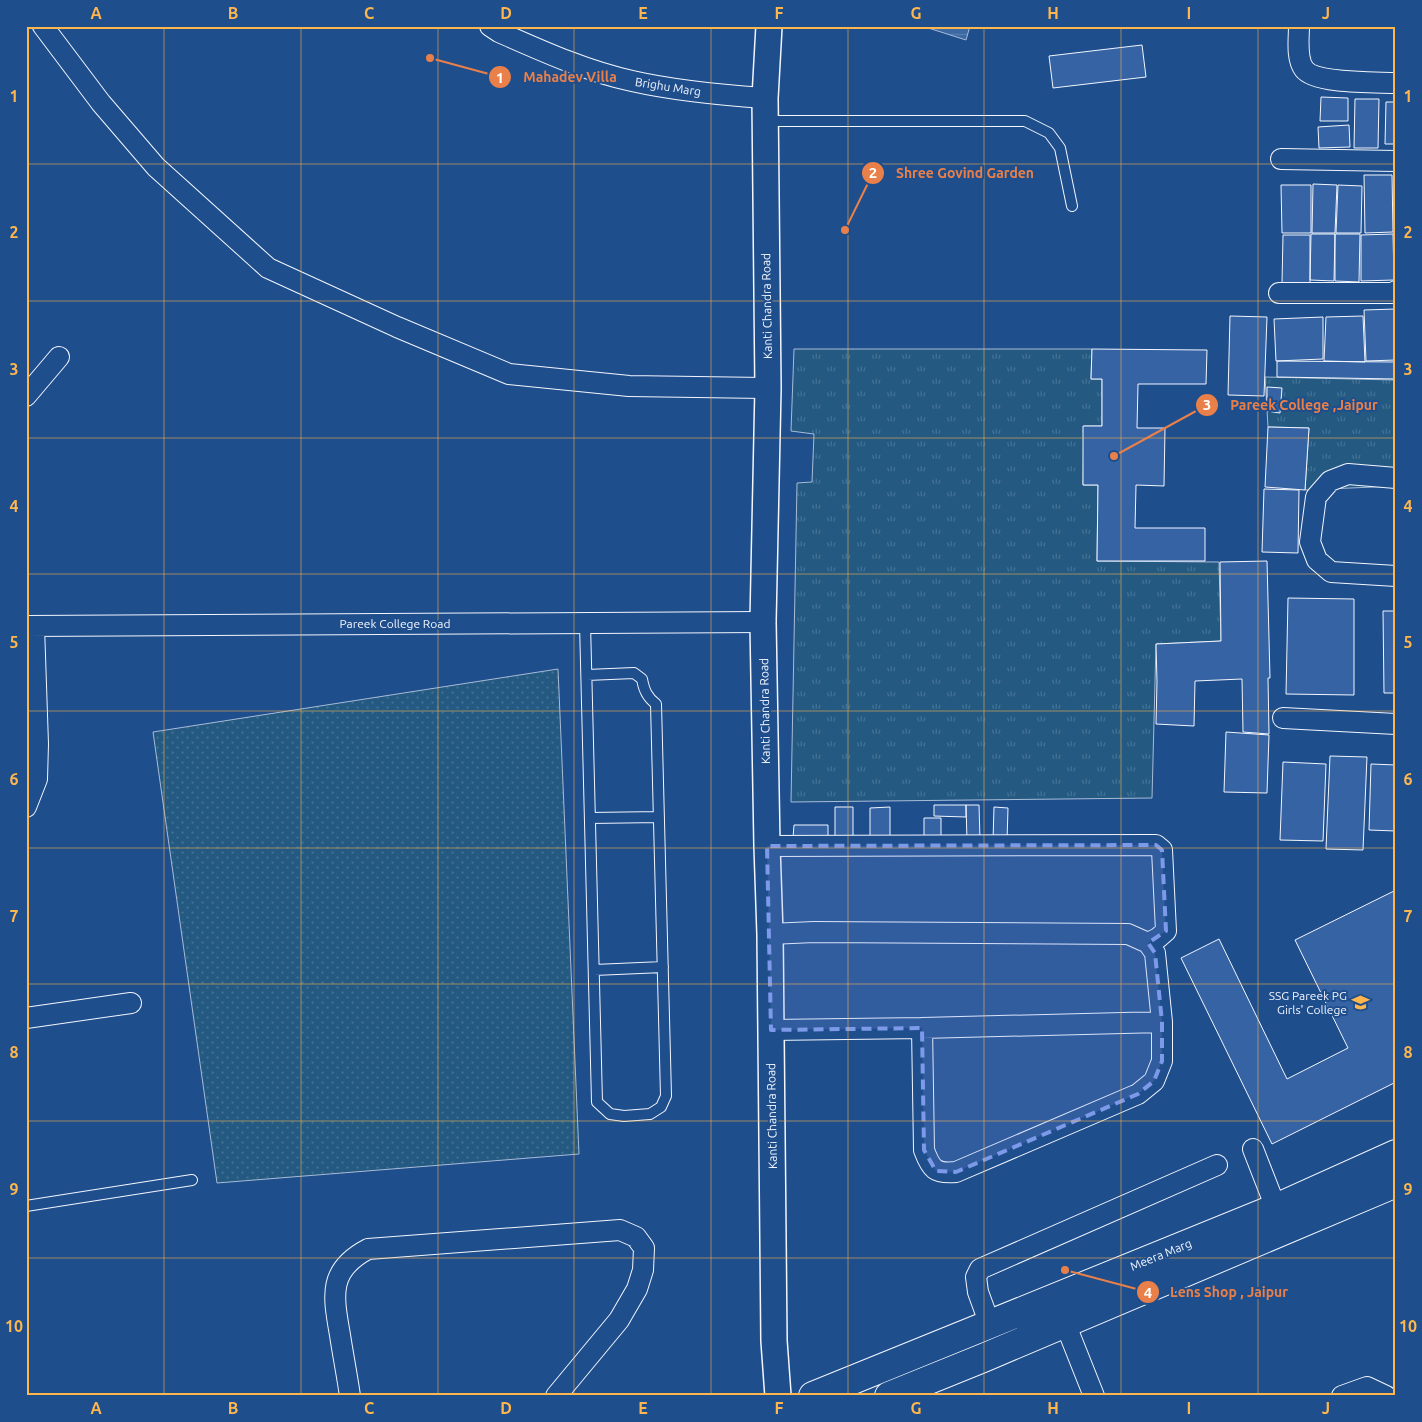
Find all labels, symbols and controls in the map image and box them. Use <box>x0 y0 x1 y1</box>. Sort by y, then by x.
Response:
text: A <box>90 4 102 22</box>
text: B <box>228 4 238 22</box>
text: C <box>364 4 374 22</box>
text: D <box>500 4 512 22</box>
text: E <box>638 4 648 22</box>
text: F <box>775 4 784 22</box>
text: G <box>910 4 922 22</box>
text: H <box>1047 4 1059 22</box>
text: I <box>1187 4 1191 22</box>
text: J <box>1322 4 1330 22</box>
callout: Mahadev Villa <box>488 63 626 92</box>
text: 1 <box>496 69 504 86</box>
text: Mahadev Villa <box>523 69 617 85</box>
street label: Brighu Marg <box>634 75 702 98</box>
text: 1 <box>9 87 19 105</box>
text: 1 <box>1403 87 1413 105</box>
callout: Shree Govind Garden <box>861 158 1044 187</box>
text: 2 <box>869 164 877 181</box>
text: Shree Govind Garden <box>896 165 1034 181</box>
text: 2 <box>9 223 19 241</box>
text: 2 <box>1403 223 1413 241</box>
street label: Kanti Chandra Road <box>759 253 774 359</box>
text: 3 <box>9 360 19 378</box>
text: 3 <box>1403 360 1413 378</box>
callout: Pareek College ,Jaipur <box>1195 390 1388 419</box>
text: 3 <box>1203 396 1211 413</box>
text: Pareek College ,Jaipur <box>1230 397 1378 413</box>
text: 4 <box>9 497 19 515</box>
text: 4 <box>1403 497 1413 515</box>
street label: Pareek College Road <box>339 617 451 630</box>
text: 5 <box>9 633 19 651</box>
text: 5 <box>1403 633 1413 651</box>
street label: Kanti Chandra Road <box>757 658 772 764</box>
text: 6 <box>9 770 19 788</box>
text: 6 <box>1403 770 1413 788</box>
text: 7 <box>9 907 19 925</box>
text: 7 <box>1403 907 1413 925</box>
place label: SSG Pareek PG Girls' College <box>1269 989 1347 1016</box>
school or university icon: SSG Pareek PG Girls' College <box>1351 993 1371 1013</box>
text: 8 <box>9 1043 19 1061</box>
text: 8 <box>1403 1043 1413 1061</box>
street label: Kanti Chandra Road <box>764 1063 779 1169</box>
text: 9 <box>9 1180 19 1198</box>
text: 9 <box>1403 1180 1413 1198</box>
street label: Meera Marg <box>1128 1236 1193 1273</box>
callout: Lens Shop , Jaipur <box>1135 1278 1298 1307</box>
text: 4 <box>1144 1284 1152 1301</box>
text: Lens Shop , Jaipur <box>1170 1284 1288 1300</box>
text: 10 <box>5 1317 23 1335</box>
text: 10 <box>1399 1317 1417 1335</box>
text: A <box>90 1399 102 1417</box>
text: B <box>228 1399 238 1417</box>
text: C <box>364 1399 374 1417</box>
text: D <box>500 1399 512 1417</box>
text: E <box>638 1399 648 1417</box>
text: F <box>775 1399 784 1417</box>
text: G <box>910 1399 922 1417</box>
text: H <box>1047 1399 1059 1417</box>
text: I <box>1187 1399 1191 1417</box>
text: J <box>1322 1399 1330 1417</box>

